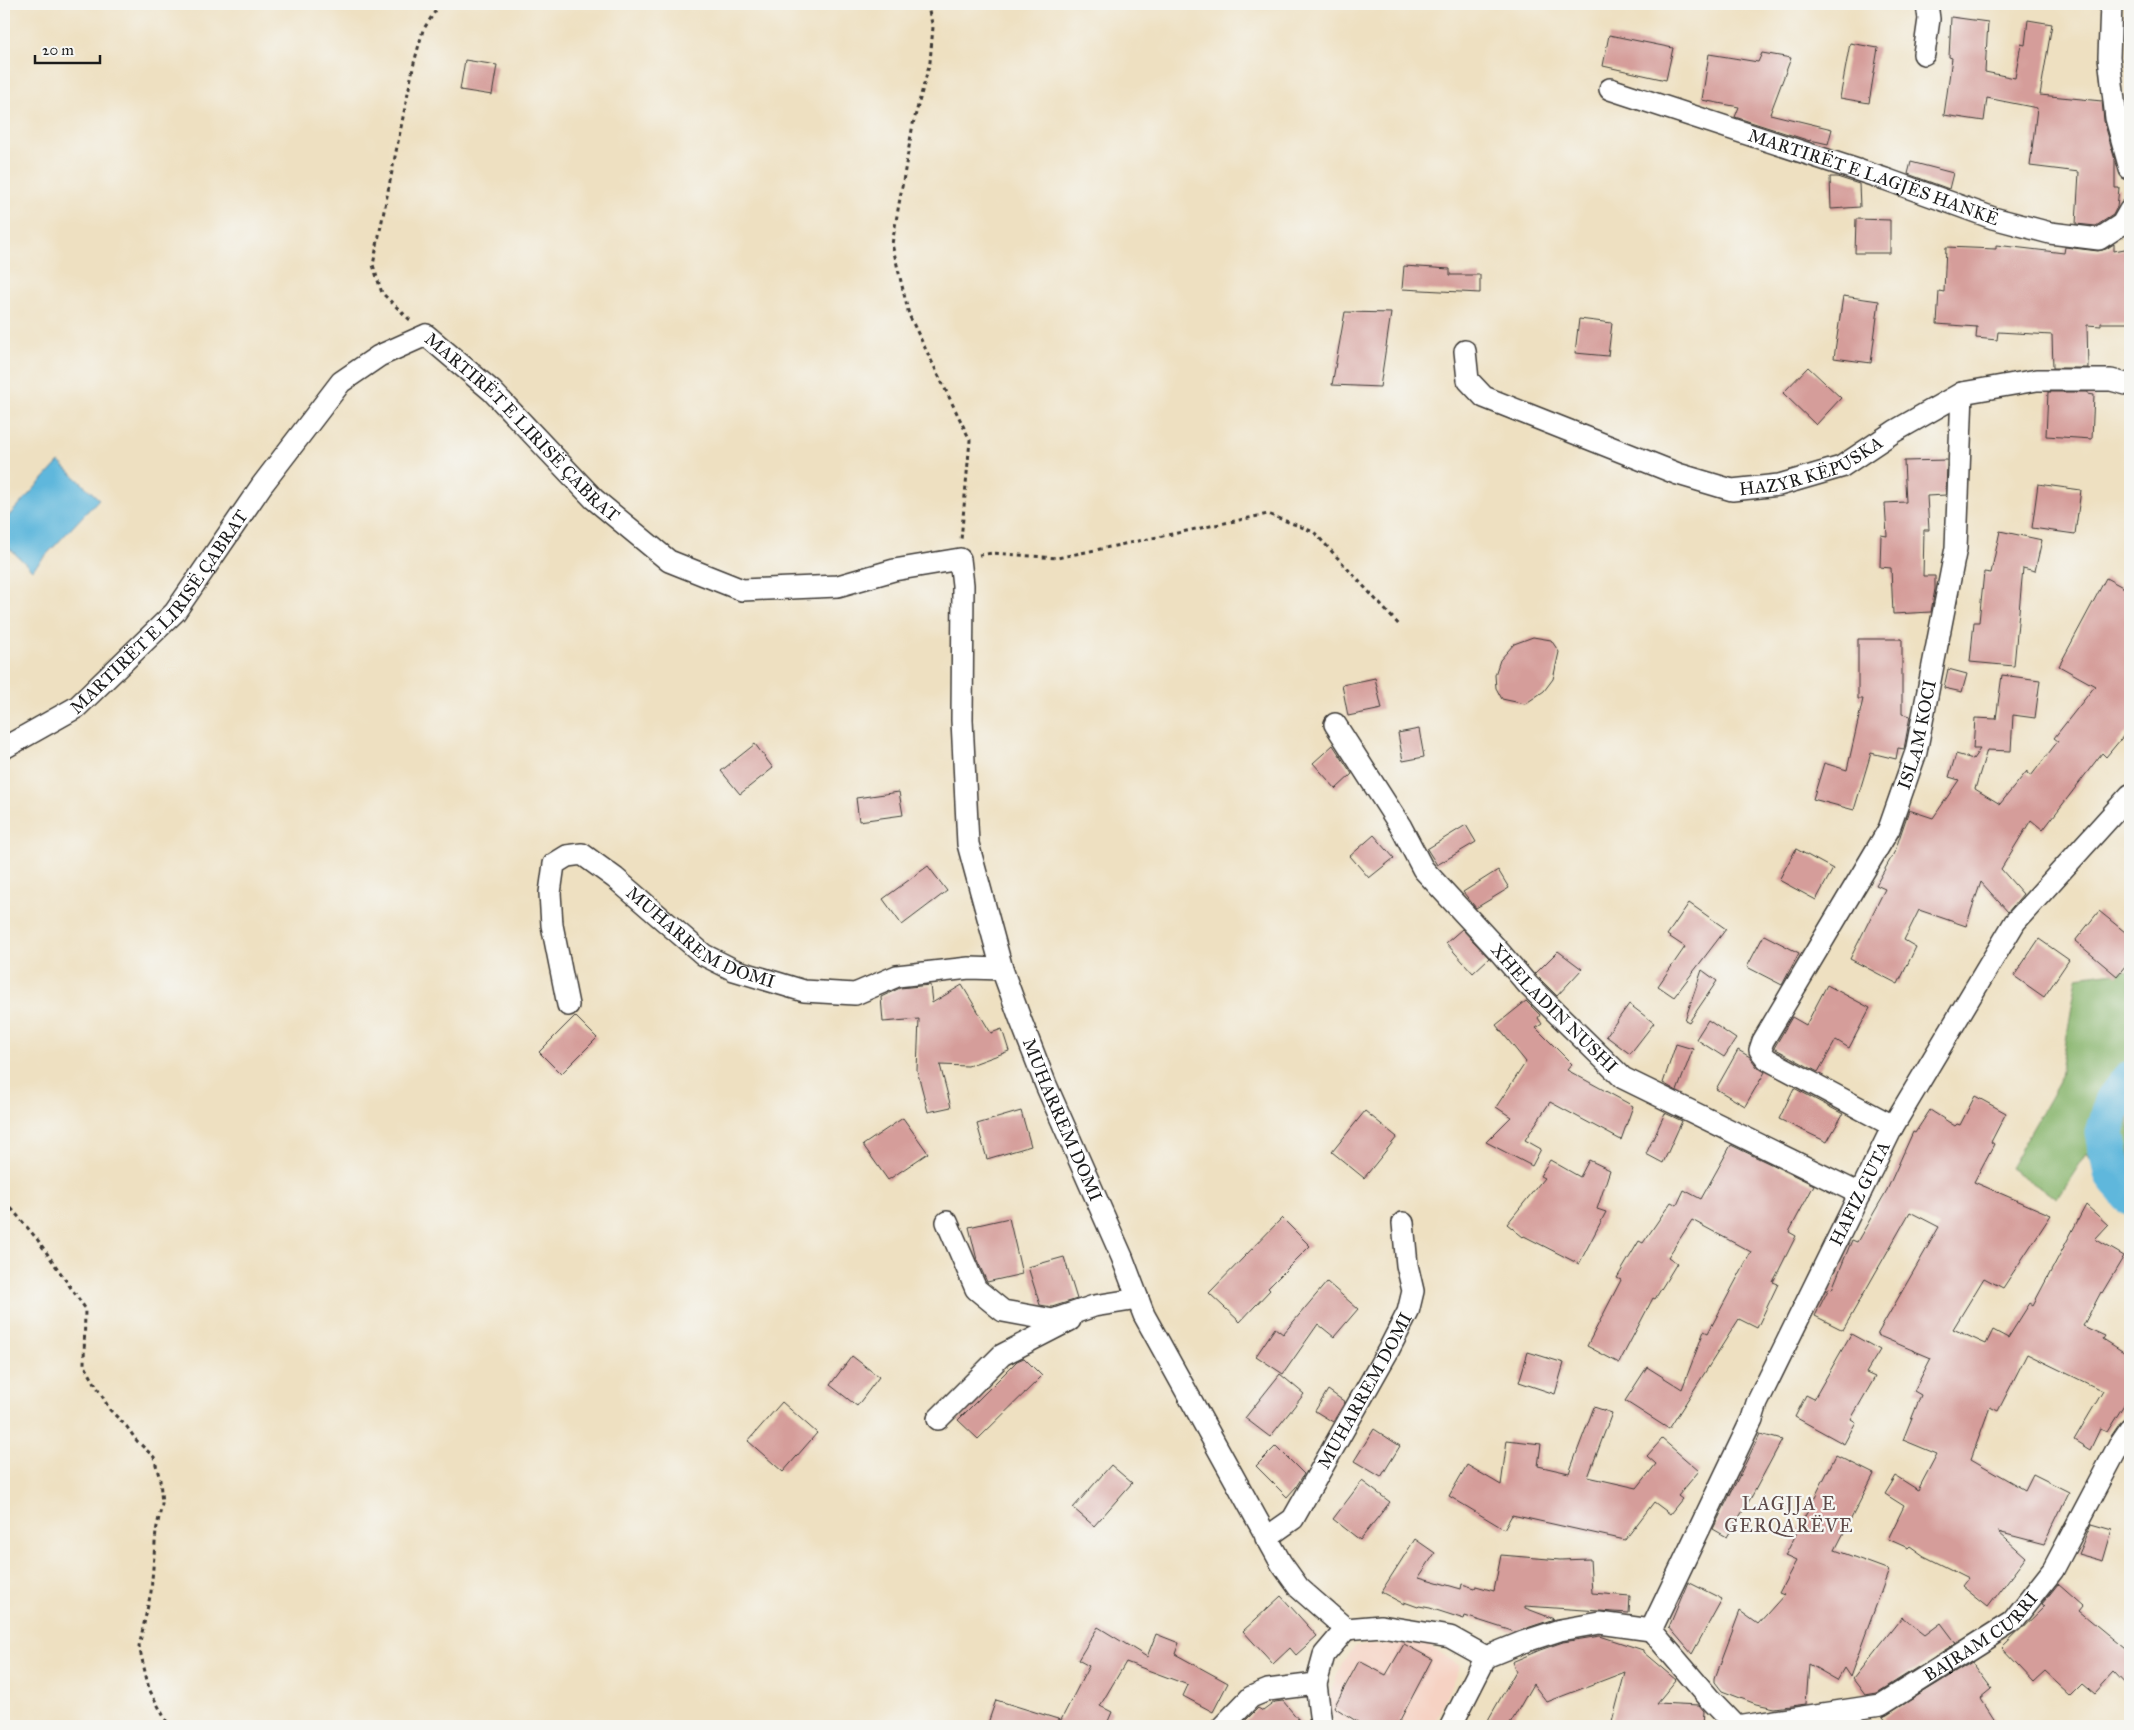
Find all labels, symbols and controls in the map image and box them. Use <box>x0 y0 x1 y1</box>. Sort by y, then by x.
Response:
scale bar <box>35 32 100 64</box>
text: 20 m <box>42 41 74 59</box>
street label: MARTIRËT E LAGJËS HANKË <box>1746 124 2002 230</box>
street label: MARTIRËT E LIRISË ÇABRAT <box>420 328 624 527</box>
street label: HAZYR KËPUSKA <box>1738 431 1887 500</box>
street label: MARTIRËT E LIRISË ÇABRAT <box>66 506 253 719</box>
street label: ISLAM KOCI <box>1893 678 1941 792</box>
street label: MUHARREM DOMI <box>622 882 778 993</box>
street label: XHELADIN NUSHI <box>1486 939 1622 1078</box>
street label: MUHARREM DOMI <box>1018 1035 1107 1205</box>
street label: HAFIZ GUTA <box>1825 1138 1895 1250</box>
street label: MUHARREM DOMI <box>1313 1309 1417 1473</box>
district label: LAGJJA E GERQARËVE <box>1724 1492 1854 1537</box>
street label: BAJRAM CURRI <box>1920 1587 2043 1686</box>

